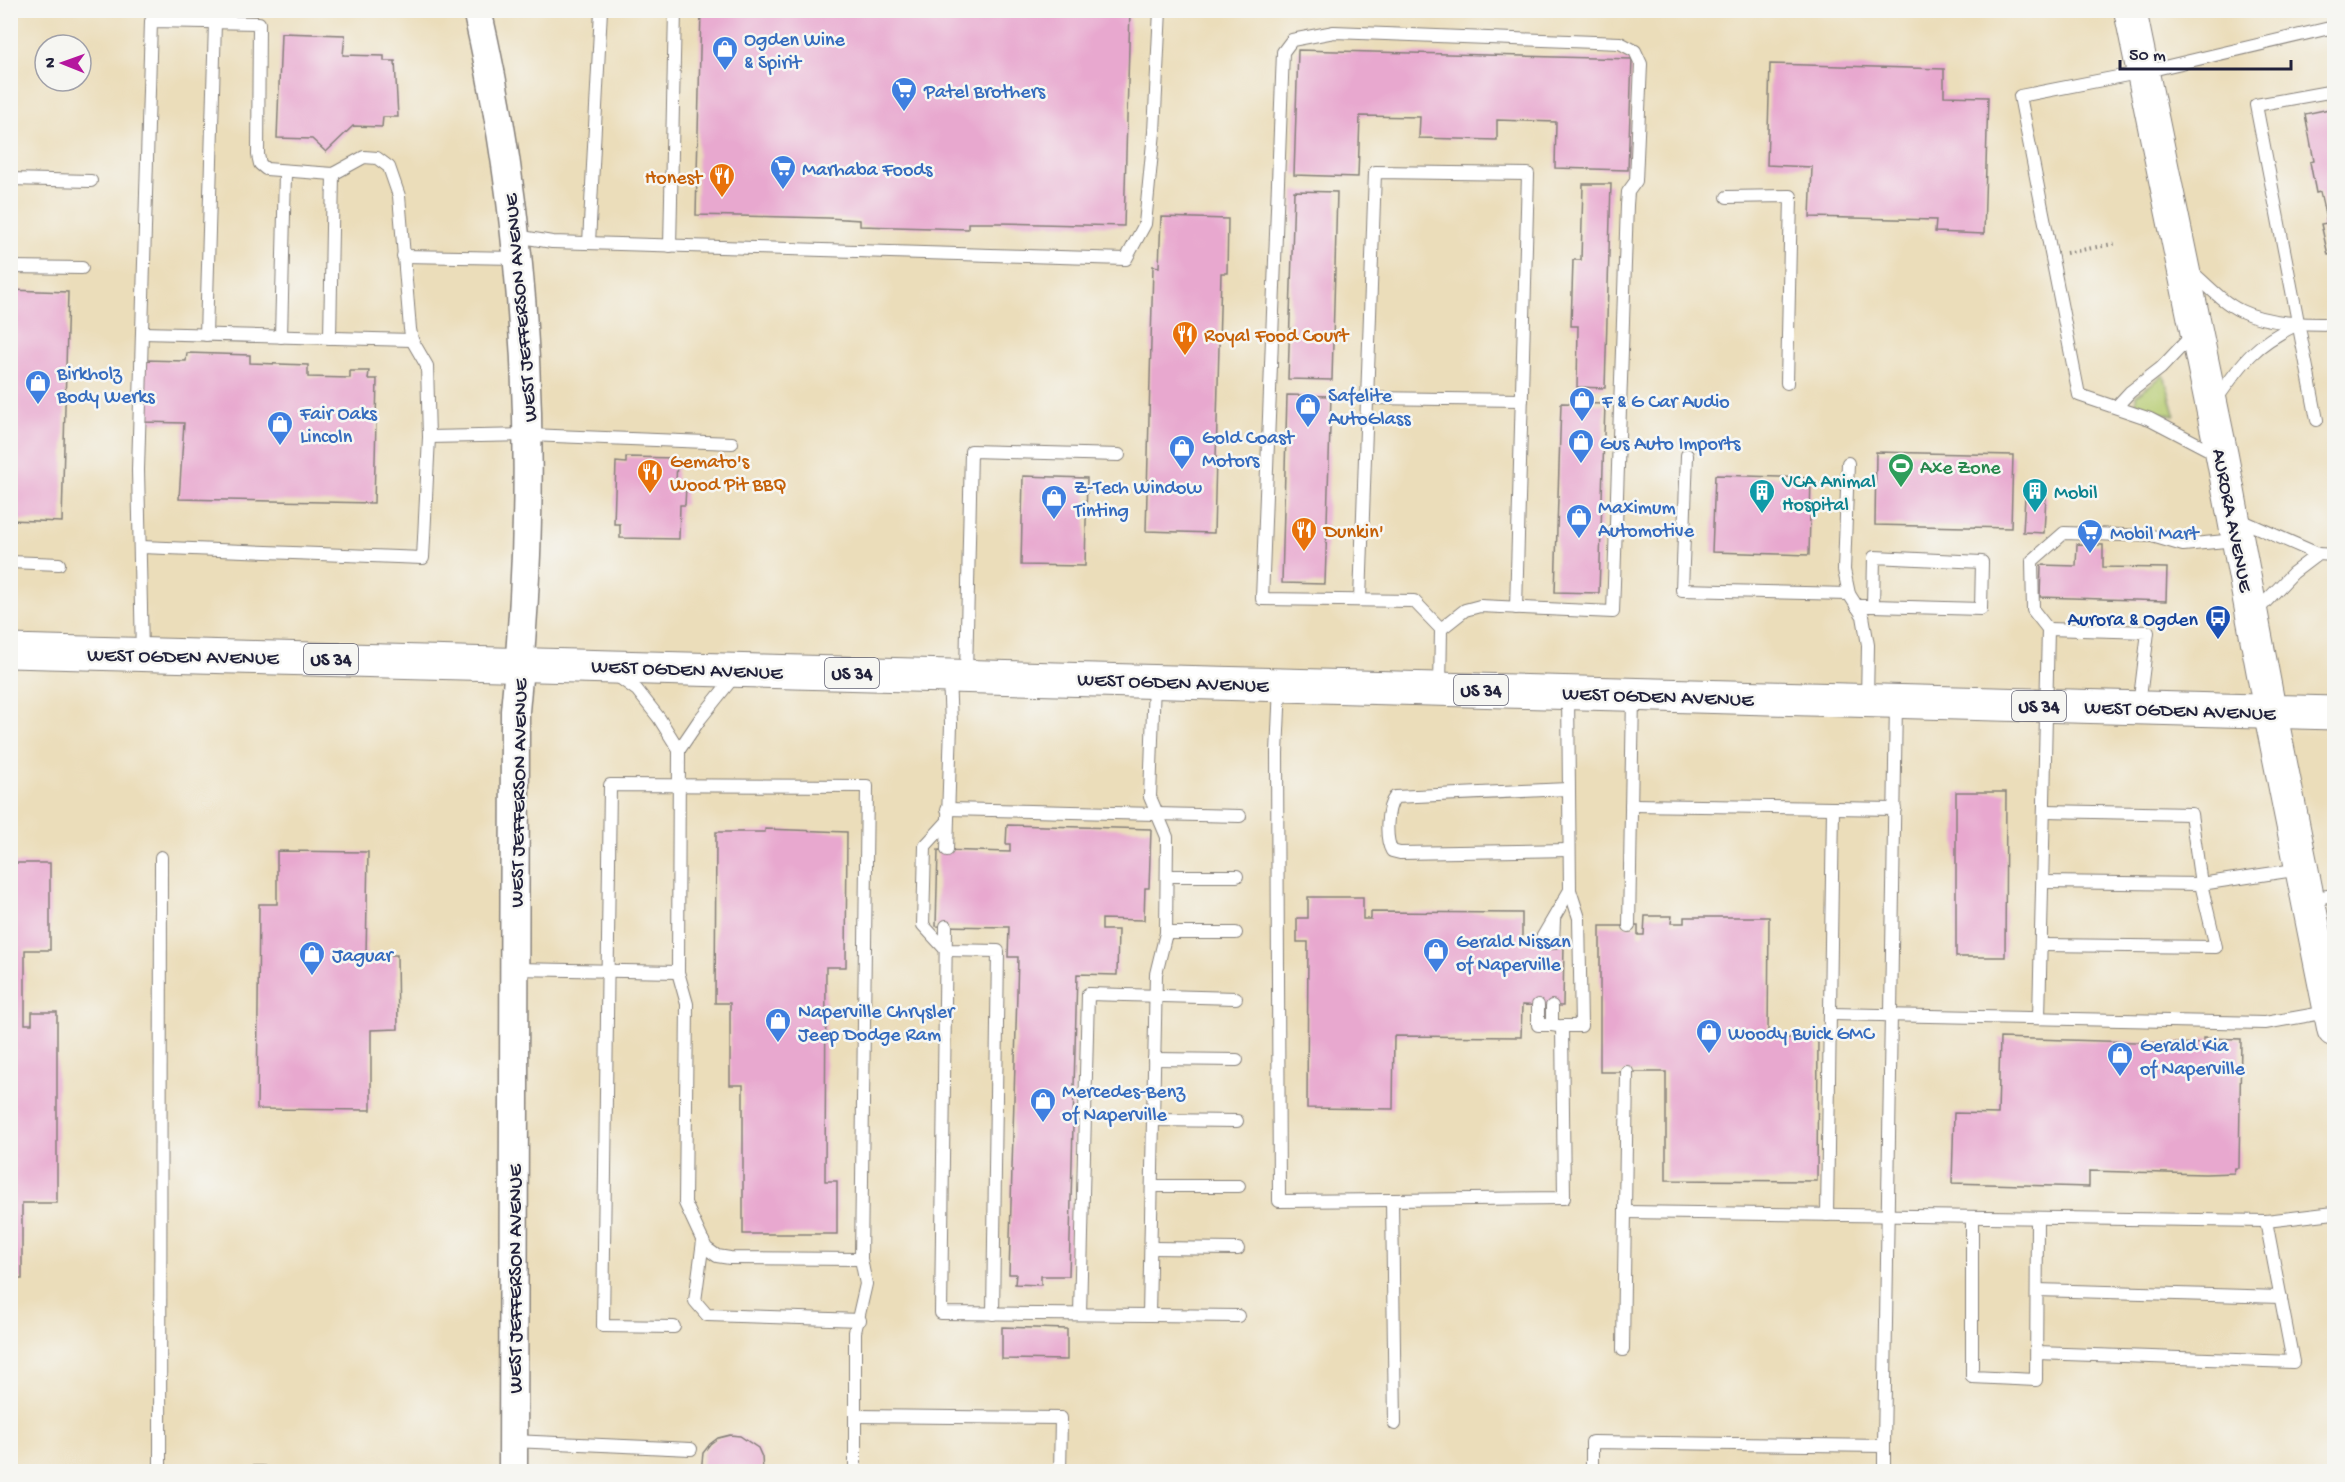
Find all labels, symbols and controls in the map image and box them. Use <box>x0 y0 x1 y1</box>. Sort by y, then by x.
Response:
place label: Ogden Wine & Spirit <box>744 30 846 76</box>
north arrow <box>33 33 93 93</box>
scale bar <box>2120 33 2291 71</box>
shop icon: Ogden Wine & Spirit <box>710 34 740 72</box>
text: 50 m <box>2129 46 2166 67</box>
text: N <box>42 57 61 68</box>
supermarket icon: Patel Brothers <box>889 75 919 113</box>
place label: Patel Brothers <box>923 82 1046 105</box>
supermarket icon: Marhaba Foods <box>768 153 798 191</box>
place label: Marhaba Foods <box>802 160 933 183</box>
restaurant icon: Honest <box>707 161 737 199</box>
place label: Honest <box>645 168 704 191</box>
street label: WEST JEFFERSON AVENUE <box>501 191 544 423</box>
restaurant icon: Royal Food Court <box>1170 319 1200 357</box>
place label: Royal Food Court <box>1204 326 1350 349</box>
place label: Birkholz Body Werks <box>56 364 155 410</box>
shop icon: Birkholz Body Werks <box>23 368 53 406</box>
shop icon: F & G Car Audio <box>1567 385 1597 423</box>
place label: Safelite AutoGlass <box>1328 386 1411 432</box>
shop icon: Safelite AutoGlass <box>1293 391 1323 429</box>
place label: F & G Car Audio <box>1601 392 1730 415</box>
place label: Fair Oaks Lincoln <box>299 404 378 450</box>
shop icon: Fair Oaks Lincoln <box>265 409 295 447</box>
shop icon: Gus Auto Imports <box>1566 427 1596 465</box>
place label: Gold Coast Motors <box>1202 428 1296 474</box>
shop icon: Gold Coast Motors <box>1167 433 1197 471</box>
place label: Gus Auto Imports <box>1600 434 1741 457</box>
street label: AURORA AVENUE <box>2205 447 2256 596</box>
sports icon: Axe Zone <box>1886 451 1916 489</box>
place label: Gemato's Wood Pit BBQ <box>670 452 786 498</box>
restaurant icon: Gemato's Wood Pit BBQ <box>635 457 665 495</box>
place label: Axe Zone <box>1920 458 2001 481</box>
place label: VCA Animal Hospital <box>1781 472 1876 518</box>
building icon: Mobil <box>2020 476 2050 514</box>
building icon: VCA Animal Hospital <box>1747 477 1777 515</box>
place label: Z-Tech Window Tinting <box>1073 478 1202 524</box>
shop icon: Z-Tech Window Tinting <box>1039 483 1069 521</box>
place label: Mobil <box>2054 483 2098 506</box>
place label: Maximum Automotive <box>1598 498 1695 544</box>
shop icon: Maximum Automotive <box>1564 502 1594 540</box>
restaurant icon: Dunkin' <box>1289 515 1319 553</box>
supermarket icon: Mobil Mart <box>2075 517 2105 555</box>
place label: Dunkin' <box>1322 522 1384 545</box>
place label: Mobil Mart <box>2110 524 2200 547</box>
bus stop icon: Aurora & Ogden <box>2203 603 2233 641</box>
place label: Aurora & Ogden <box>2068 610 2198 633</box>
road number: US 34 <box>304 644 358 674</box>
street label: WEST OGDEN AVENUE <box>87 645 280 672</box>
street label: WEST OGDEN AVENUE <box>591 657 785 686</box>
road number: US 34 <box>825 658 879 688</box>
street label: WEST OGDEN AVENUE <box>1077 670 1271 699</box>
road number: US 34 <box>1454 675 1508 705</box>
street label: WEST JEFFERSON AVENUE <box>507 677 534 908</box>
street label: WEST OGDEN AVENUE <box>1562 684 1756 713</box>
road number: US 34 <box>2012 691 2066 721</box>
street label: WEST OGDEN AVENUE <box>2084 698 2278 727</box>
place label: Gerald Nissan of Naperville <box>1456 932 1571 978</box>
shop icon: Gerald Nissan of Naperville <box>1421 936 1451 974</box>
shop icon: Jaguar <box>297 939 327 977</box>
place label: Jaguar <box>332 946 395 969</box>
place label: Naperville Chrysler Jeep Dodge Ram <box>798 1002 956 1048</box>
shop icon: Naperville Chrysler Jeep Dodge Ram <box>763 1006 793 1044</box>
shop icon: Woody Buick GMC <box>1694 1017 1724 1055</box>
place label: Woody Buick GMC <box>1728 1024 1875 1047</box>
place label: Gerald Kia of Naperville <box>2140 1036 2246 1082</box>
shop icon: Gerald Kia of Naperville <box>2105 1040 2135 1078</box>
place label: Mercedes-Benz of Naperville <box>1062 1082 1186 1128</box>
shop icon: Mercedes-Benz of Naperville <box>1028 1086 1058 1124</box>
street label: WEST JEFFERSON AVENUE <box>506 1163 529 1394</box>

